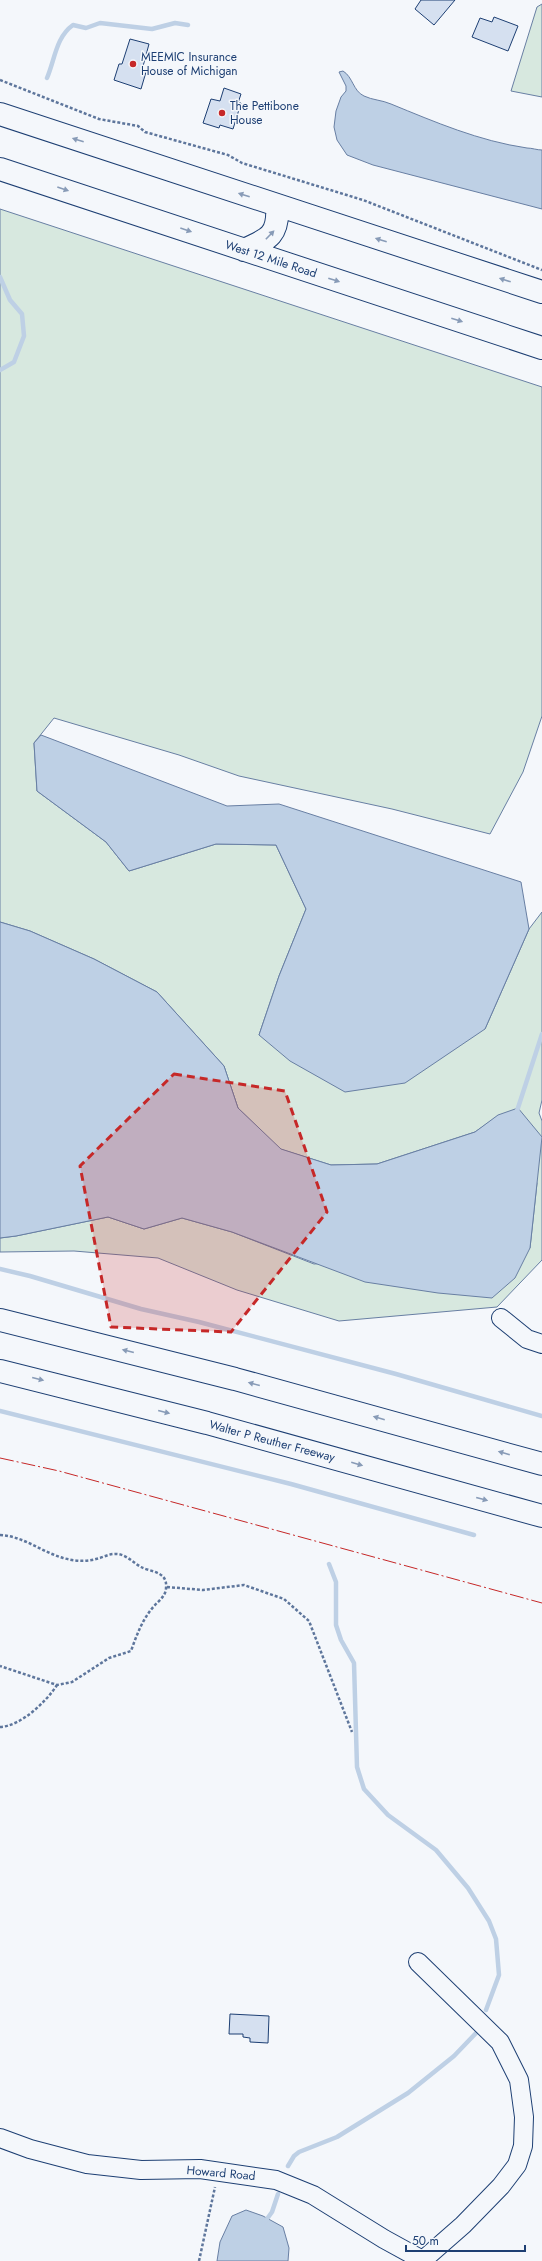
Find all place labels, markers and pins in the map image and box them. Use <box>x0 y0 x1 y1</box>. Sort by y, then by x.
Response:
place label: MEEMIC Insurance House of Michigan <box>141 48 238 80</box>
marker: MEEMIC Insurance House of Michigan <box>128 59 138 69</box>
place label: The Pettibone House <box>230 97 299 129</box>
marker: The Pettibone House <box>217 108 227 118</box>

